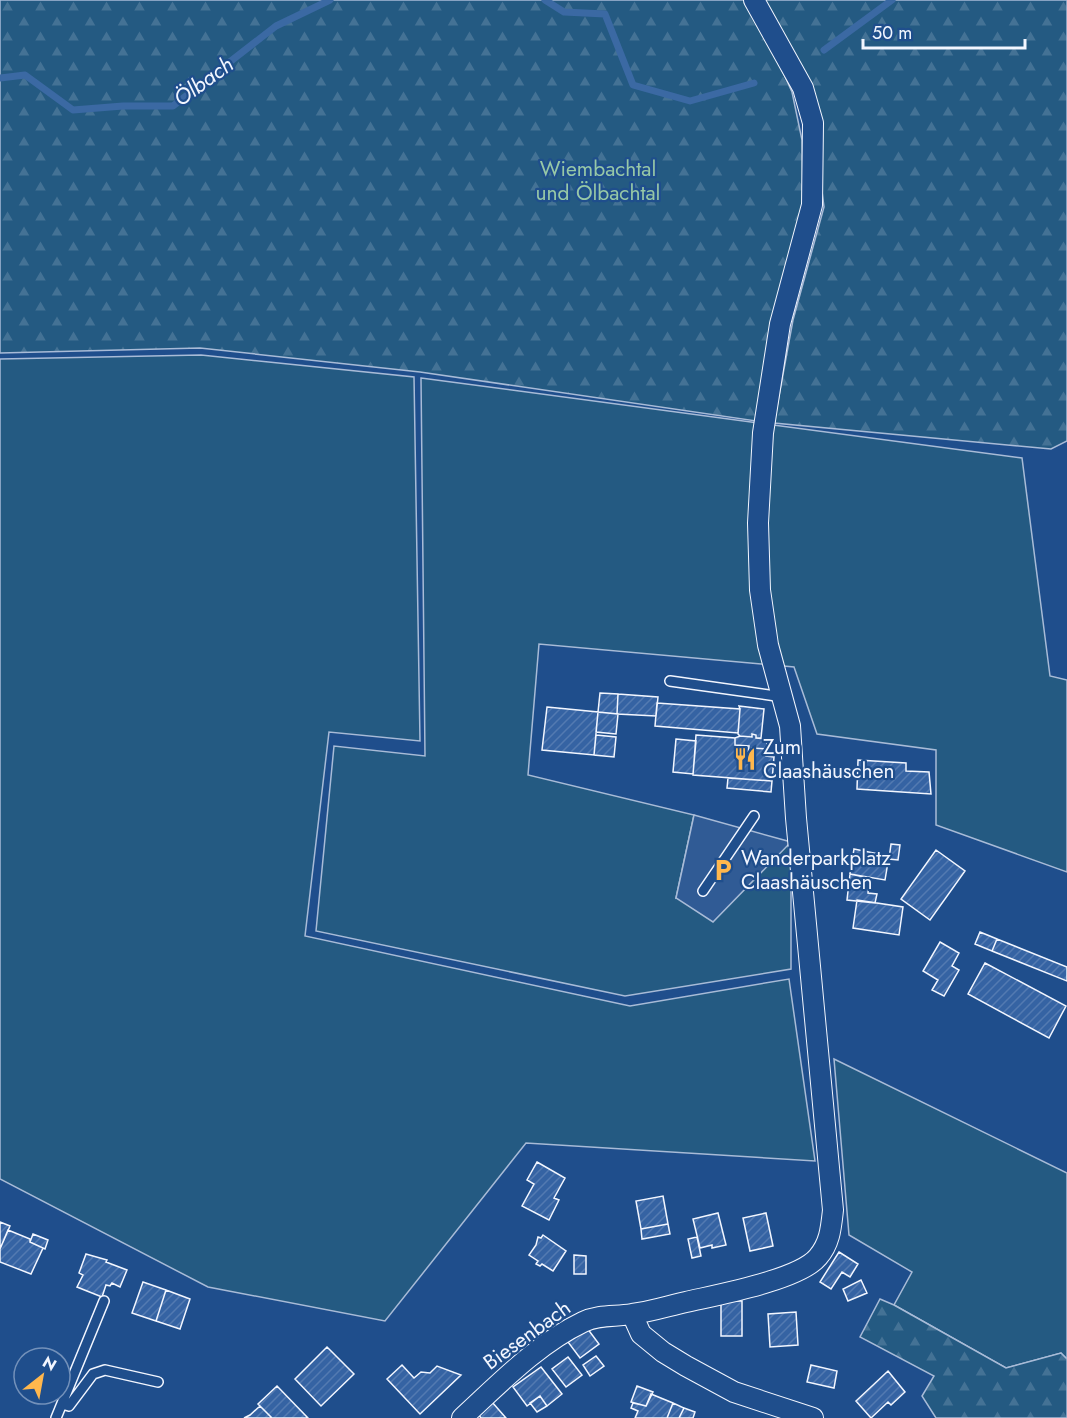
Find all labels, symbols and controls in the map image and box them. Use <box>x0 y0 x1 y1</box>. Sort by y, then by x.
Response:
scale bar <box>863 12 1025 50</box>
text: 50 m <box>872 20 912 46</box>
water label: Ölbach <box>166 48 240 114</box>
park label: Wiembachtal und Ölbachtal <box>536 154 660 208</box>
place label: Zum Claashäuschen <box>763 732 894 786</box>
restaurant icon: Zum Claashäuschen <box>732 746 758 772</box>
place label: Wanderparkplatz Claashäuschen <box>741 843 891 897</box>
parking icon: Wanderparkplatz Claashäuschen <box>710 857 736 883</box>
street label: Biesenbach <box>477 1293 577 1377</box>
north arrow <box>12 1346 72 1406</box>
text: N <box>38 1350 61 1377</box>

